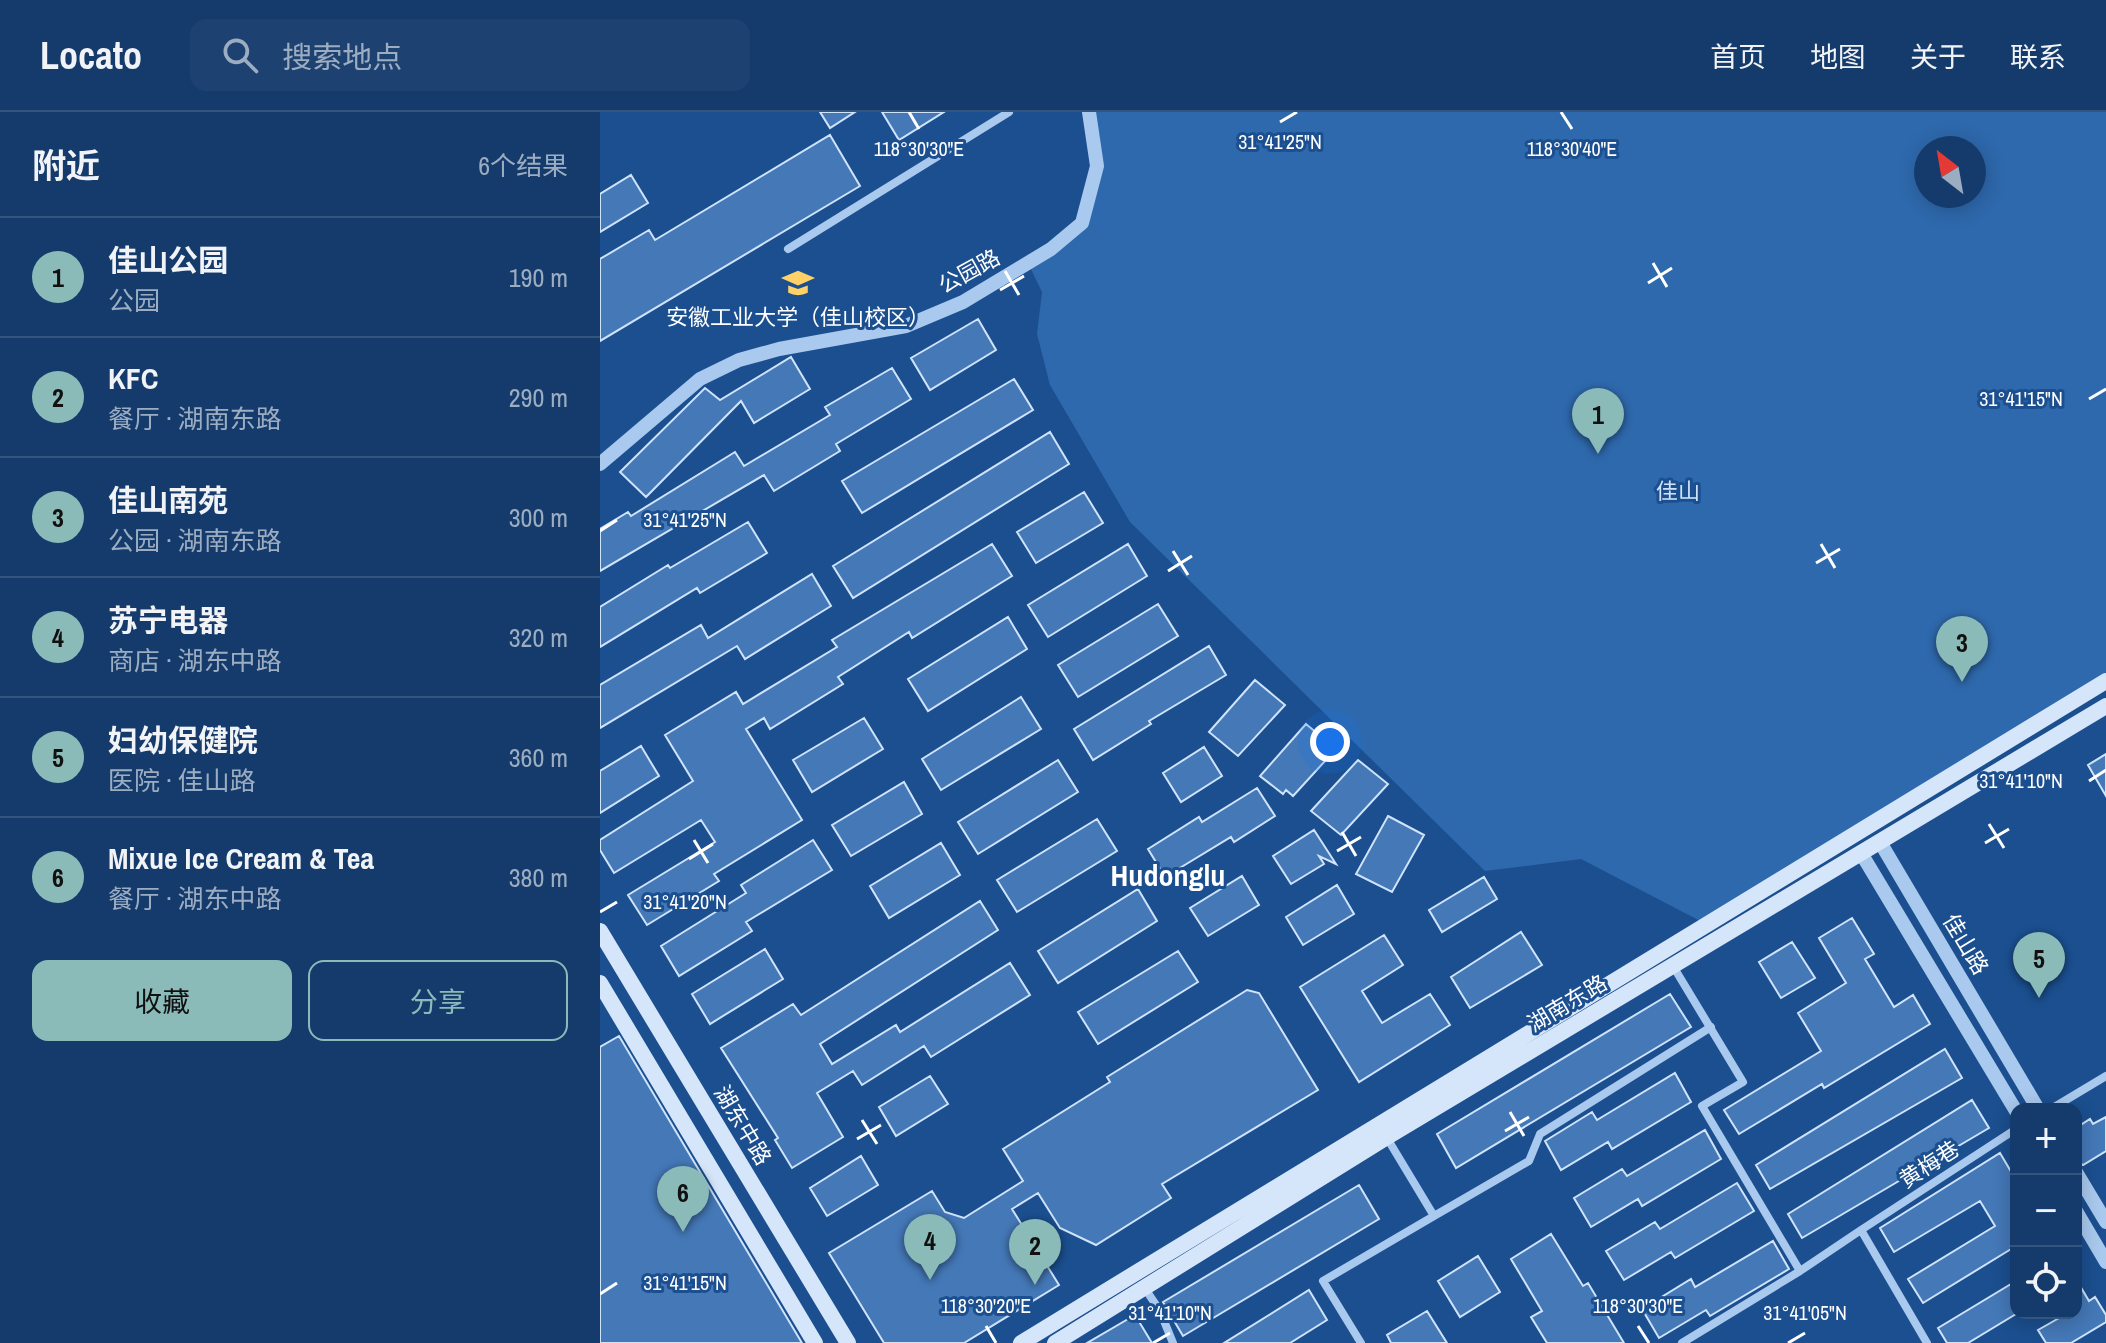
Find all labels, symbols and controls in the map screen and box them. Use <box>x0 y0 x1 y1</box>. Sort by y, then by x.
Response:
search box <box>190 19 750 91</box>
text: Locato <box>40 30 142 81</box>
icon: search <box>218 33 262 77</box>
text: 搜索地点 <box>282 37 402 77</box>
text: 首页 <box>1710 38 1766 76</box>
text: 地图 <box>1810 38 1866 76</box>
text: 关于 <box>1910 38 1966 76</box>
text: 联系 <box>2010 38 2066 76</box>
text: 31°41'25"N <box>1238 128 1322 155</box>
text: 118°30'30"E <box>874 135 964 162</box>
text: 118°30'40"E <box>1527 135 1617 162</box>
north arrow <box>1914 136 1986 208</box>
text: 附近 <box>32 143 100 189</box>
text: 6个结果 <box>478 148 568 183</box>
text: 佳山公园 <box>108 240 228 280</box>
street label: 公园路 <box>933 242 1005 300</box>
text: 1 <box>52 260 64 295</box>
text: 190 m <box>509 260 568 295</box>
school or university icon: 安徽工业大学（佳山校区） <box>781 266 815 300</box>
text: 公园 <box>108 283 160 318</box>
place label: 安徽工业大学（佳山校区） <box>666 302 930 332</box>
text: KFC <box>108 358 159 398</box>
text: 2 <box>52 380 64 415</box>
text: 290 m <box>509 380 568 415</box>
text: 31°41'15"N <box>1979 385 2063 412</box>
pin: 1 <box>1572 388 1624 454</box>
text: 餐厅 · 湖南东路 <box>108 401 282 436</box>
park label: 佳山 <box>1656 476 1700 506</box>
text: 佳山南苑 <box>108 480 228 520</box>
text: 3 <box>52 500 64 535</box>
text: 300 m <box>509 500 568 535</box>
text: 31°41'25"N <box>643 506 727 533</box>
text: 公园 · 湖南东路 <box>108 523 282 558</box>
text: 苏宁电器 <box>108 600 228 640</box>
pin: 3 <box>1936 616 1988 682</box>
text: 4 <box>52 620 64 655</box>
text: 320 m <box>509 620 568 655</box>
text: 商店 · 湖东中路 <box>108 643 282 678</box>
text: 妇幼保健院 <box>108 720 258 760</box>
your location <box>1310 722 1350 762</box>
text: 5 <box>52 740 64 775</box>
text: 360 m <box>509 740 568 775</box>
text: 医院 · 佳山路 <box>108 763 256 798</box>
text: 31°41'10"N <box>1979 767 2063 794</box>
text: Mixue Ice Cream & Tea <box>108 838 374 878</box>
district label: Hudonglu <box>1111 855 1225 895</box>
text: 6 <box>52 860 64 895</box>
text: 380 m <box>509 860 568 895</box>
text: 餐厅 · 湖东中路 <box>108 881 282 916</box>
text: 31°41'20"N <box>643 888 727 915</box>
street label: 佳山路 <box>1936 908 1996 980</box>
pin: 5 <box>2013 932 2065 998</box>
button: 收藏 <box>32 960 292 1041</box>
button: 分享 <box>308 960 568 1041</box>
street label: 湖南东路 <box>1522 967 1612 1039</box>
street label: 湖东中路 <box>707 1080 779 1170</box>
map controls <box>2010 1103 2082 1319</box>
button: + <box>2010 1103 2082 1175</box>
street label: 黄梅巷 <box>1893 1133 1965 1195</box>
pin: 6 <box>657 1166 709 1232</box>
button: − <box>2010 1175 2082 1247</box>
pin: 4 <box>904 1214 956 1280</box>
pin: 2 <box>1009 1219 1061 1285</box>
button: locate <box>2010 1247 2082 1319</box>
text: 31°41'15"N <box>643 1269 727 1296</box>
text: 118°30'20"E <box>941 1292 1031 1319</box>
text: 118°30'30"E <box>1593 1292 1683 1319</box>
text: 31°41'10"N <box>1128 1299 1212 1326</box>
text: 31°41'05"N <box>1763 1299 1847 1326</box>

